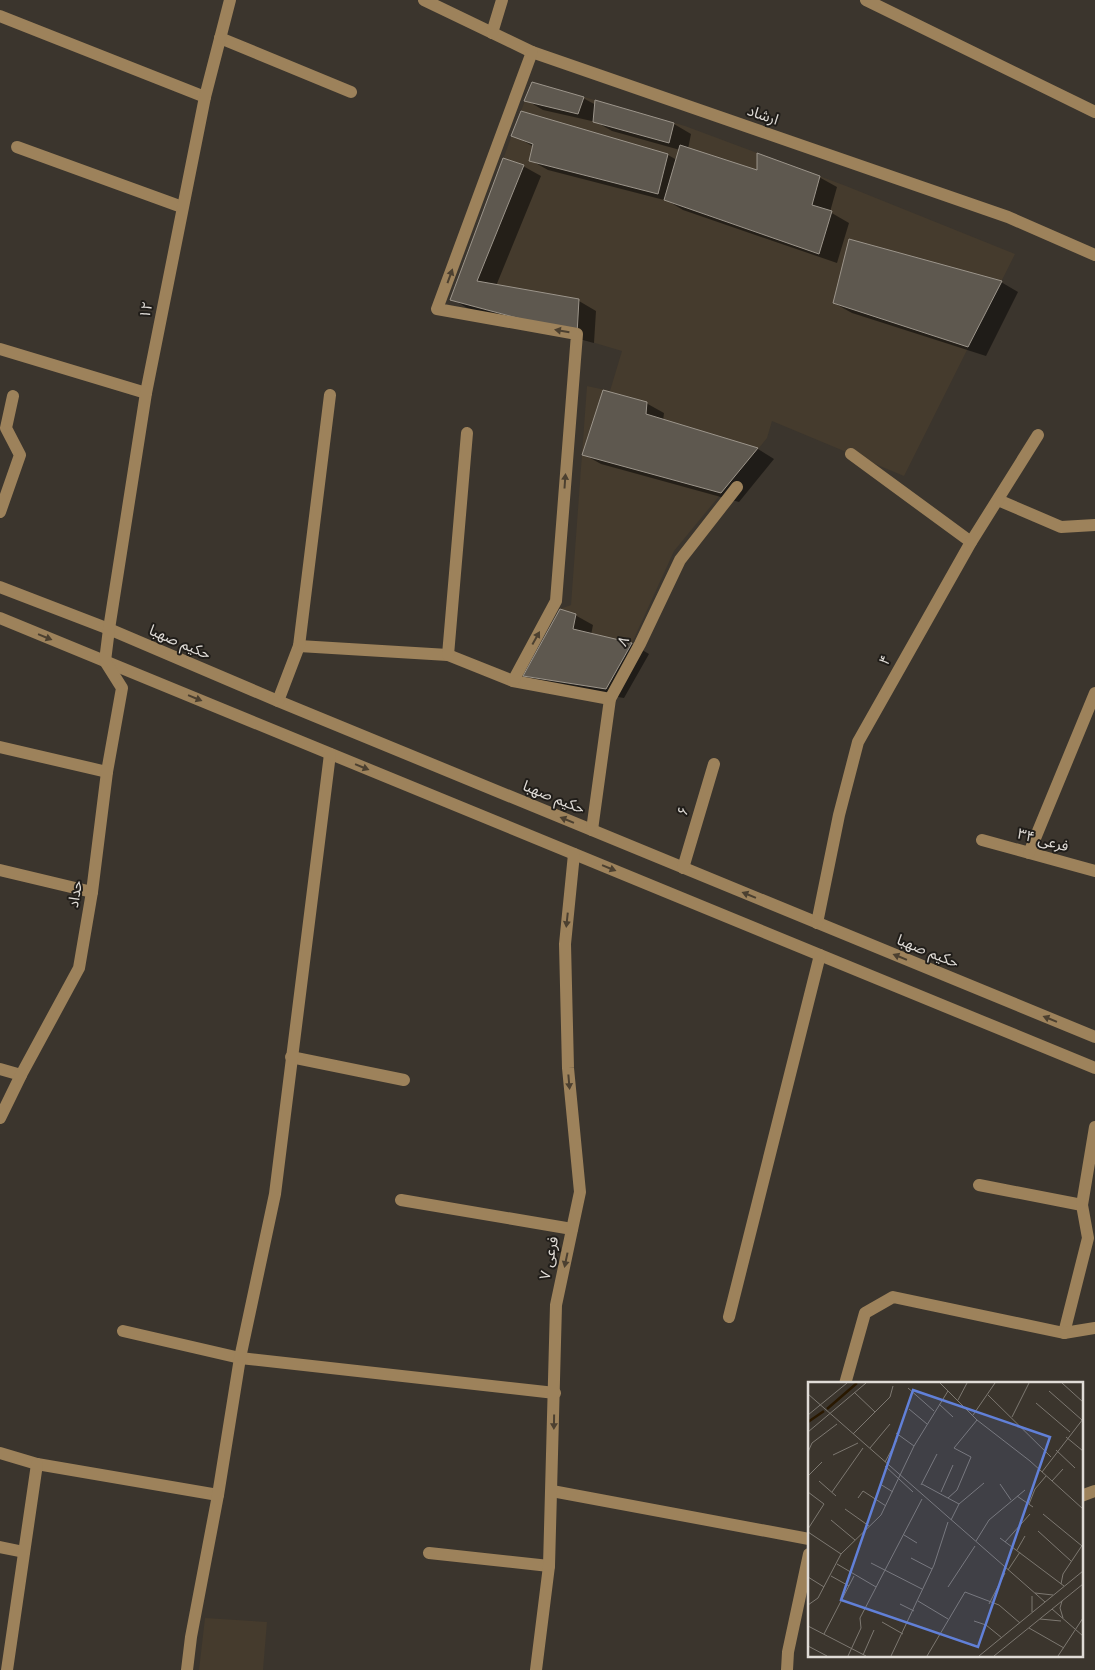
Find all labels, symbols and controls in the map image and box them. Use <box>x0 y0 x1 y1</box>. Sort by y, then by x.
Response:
street label: ارشاد <box>745 100 781 129</box>
one-way arrow <box>447 268 454 283</box>
street label: ۱۲ <box>135 300 156 320</box>
one-way arrow <box>554 327 570 335</box>
one-way arrow <box>561 473 569 489</box>
street label: حکیم صهبا <box>146 620 214 665</box>
one-way arrow <box>532 631 540 645</box>
street label: ۸ <box>612 632 633 649</box>
one-way arrow <box>38 633 52 641</box>
street label: ۴ <box>874 651 895 668</box>
one-way arrow <box>188 695 202 703</box>
one-way arrow <box>355 763 369 771</box>
street label: حکیم صهبا <box>520 775 588 820</box>
street label: ۶ <box>672 804 693 818</box>
one-way arrow <box>559 816 574 824</box>
street label: فرعی ۳۴ <box>1015 824 1071 856</box>
one-way arrow <box>602 865 616 873</box>
street label: حداد <box>63 879 86 909</box>
one-way arrow <box>741 891 756 899</box>
one-way arrow <box>563 912 571 928</box>
street label: حکیم صهبا <box>894 929 962 974</box>
one-way arrow <box>893 952 907 960</box>
one-way arrow <box>1043 1014 1057 1022</box>
one-way arrow <box>565 1074 573 1090</box>
street label: فرعی ۷ <box>535 1234 562 1281</box>
one-way arrow <box>561 1253 569 1269</box>
inset map <box>808 1382 1082 1658</box>
one-way arrow <box>550 1414 558 1430</box>

